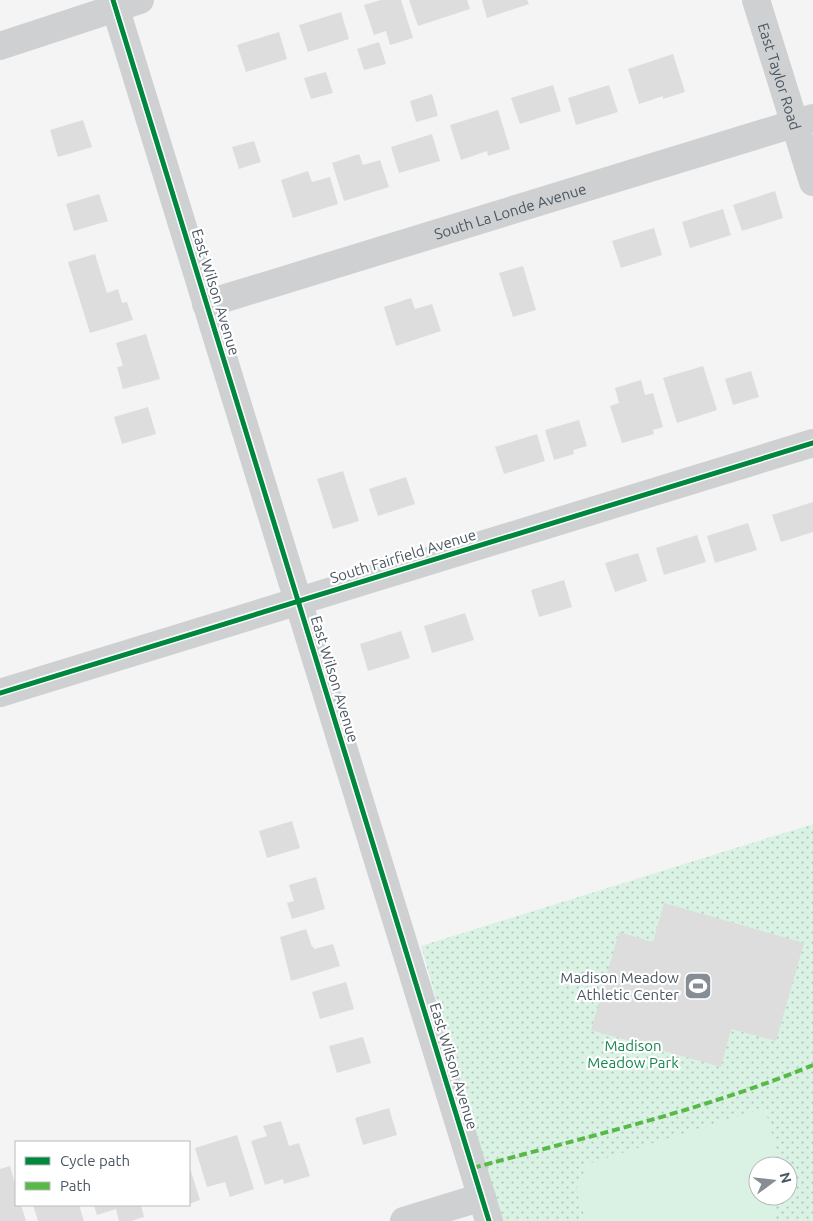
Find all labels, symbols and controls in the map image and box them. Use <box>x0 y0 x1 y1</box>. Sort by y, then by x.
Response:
street label: East Taylor Road <box>755 21 805 132</box>
street label: South La Londe Avenue <box>432 180 588 242</box>
street label: East Wilson Avenue <box>189 227 243 357</box>
street label: South Fairfield Avenue <box>328 526 478 586</box>
street label: East Wilson Avenue <box>308 614 362 744</box>
place label: Madison Meadow Athletic Center <box>560 969 679 1003</box>
sports icon: Madison Meadow Athletic Center <box>683 971 713 1001</box>
street label: East Wilson Avenue <box>427 1001 481 1131</box>
park label: Madison Meadow Park <box>587 1037 679 1071</box>
legend <box>15 1141 190 1206</box>
text: Cycle path <box>60 1152 130 1169</box>
north arrow <box>748 1156 798 1206</box>
text: N <box>776 1171 795 1185</box>
text: Path <box>60 1177 91 1194</box>

